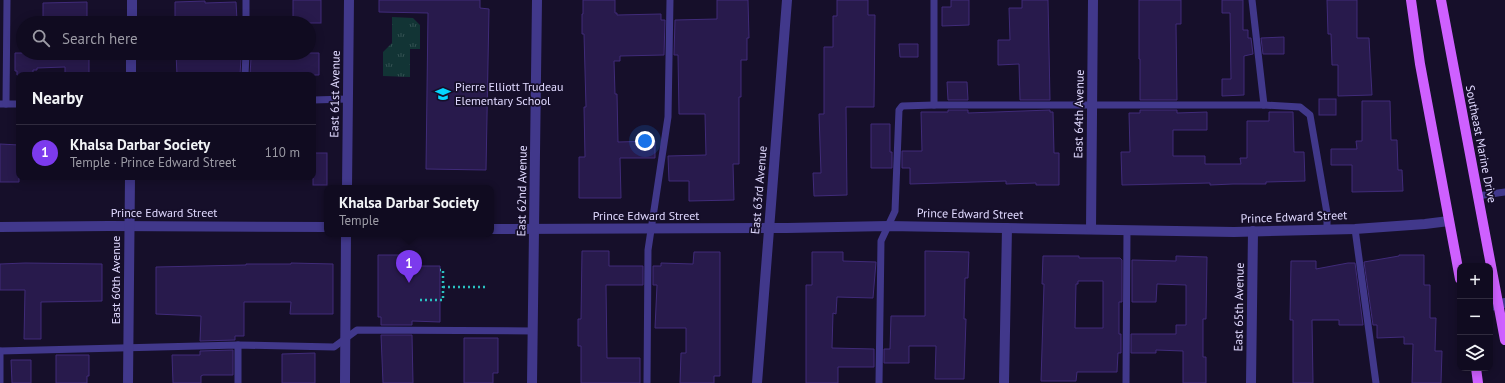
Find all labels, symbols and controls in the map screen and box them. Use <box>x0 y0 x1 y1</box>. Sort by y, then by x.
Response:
search box <box>16 16 316 60</box>
icon: search <box>30 27 52 49</box>
text: Search here <box>62 29 138 48</box>
street label: East 61st Avenue <box>326 50 343 138</box>
street label: East 64th Avenue <box>1070 70 1087 158</box>
place label: Pierre Elliott Trudeau Elementary School <box>455 79 563 108</box>
street label: Southeast Marine Drive <box>1463 84 1500 204</box>
school or university icon: Pierre Elliott Trudeau Elementary School <box>434 85 452 103</box>
text: Nearby <box>32 87 83 109</box>
your location <box>635 131 655 151</box>
text: Khalsa Darbar Society <box>70 135 210 154</box>
text: 1 <box>41 144 49 161</box>
text: 110 m <box>265 144 300 161</box>
street label: East 62nd Avenue <box>513 145 530 237</box>
street label: East 63rd Avenue <box>747 145 770 235</box>
text: Temple · Prince Edward Street <box>70 154 236 171</box>
popup <box>324 185 494 237</box>
text: Khalsa Darbar Society <box>339 193 479 212</box>
street label: Prince Edward Street <box>111 205 217 220</box>
street label: Prince Edward Street <box>917 205 1023 222</box>
street label: Prince Edward Street <box>1240 207 1348 226</box>
street label: Prince Edward Street <box>593 208 699 223</box>
text: Temple <box>339 212 379 229</box>
street label: East 60th Avenue <box>108 236 123 324</box>
pin: 1 <box>396 250 422 283</box>
street label: East 65th Avenue <box>1230 263 1247 351</box>
map controls <box>1457 263 1493 371</box>
button: + <box>1457 263 1493 299</box>
button: − <box>1457 299 1493 335</box>
button: layers <box>1457 335 1493 371</box>

